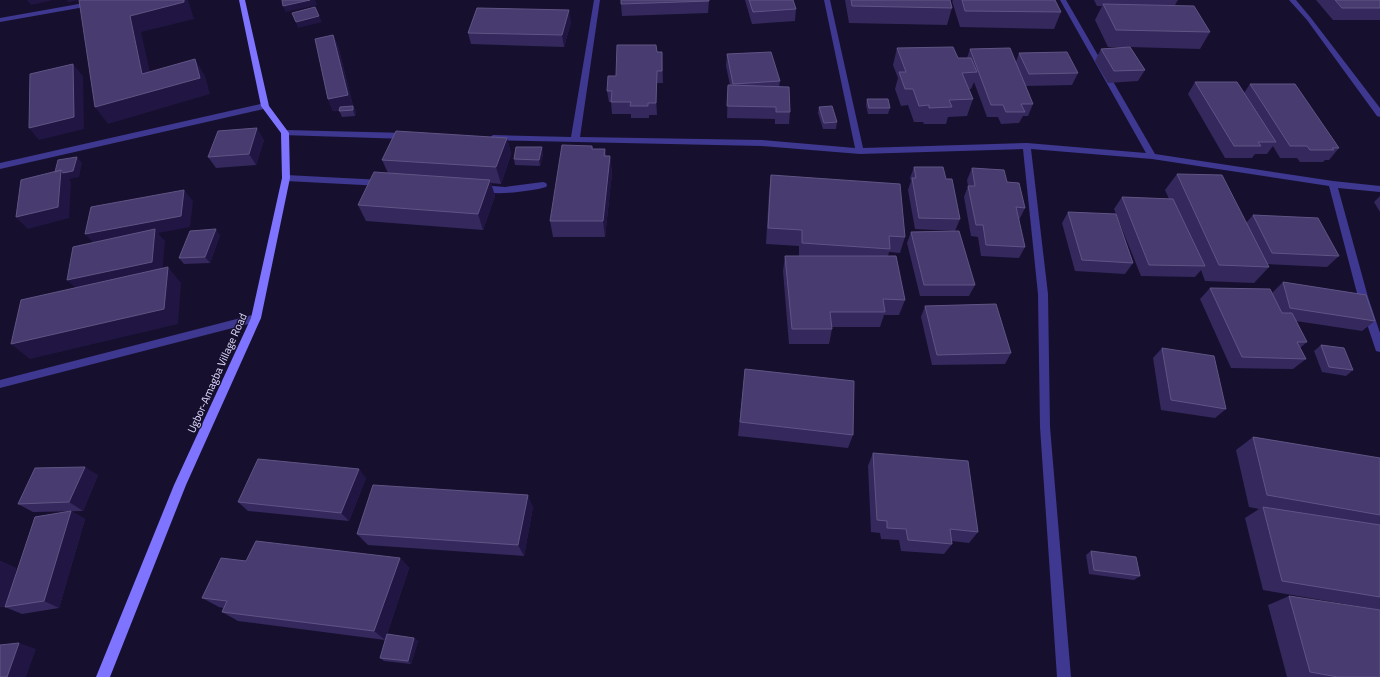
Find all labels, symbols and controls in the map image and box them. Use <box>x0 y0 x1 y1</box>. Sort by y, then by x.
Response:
street label: Ugbor-Amagba Village Road <box>183 310 251 435</box>

